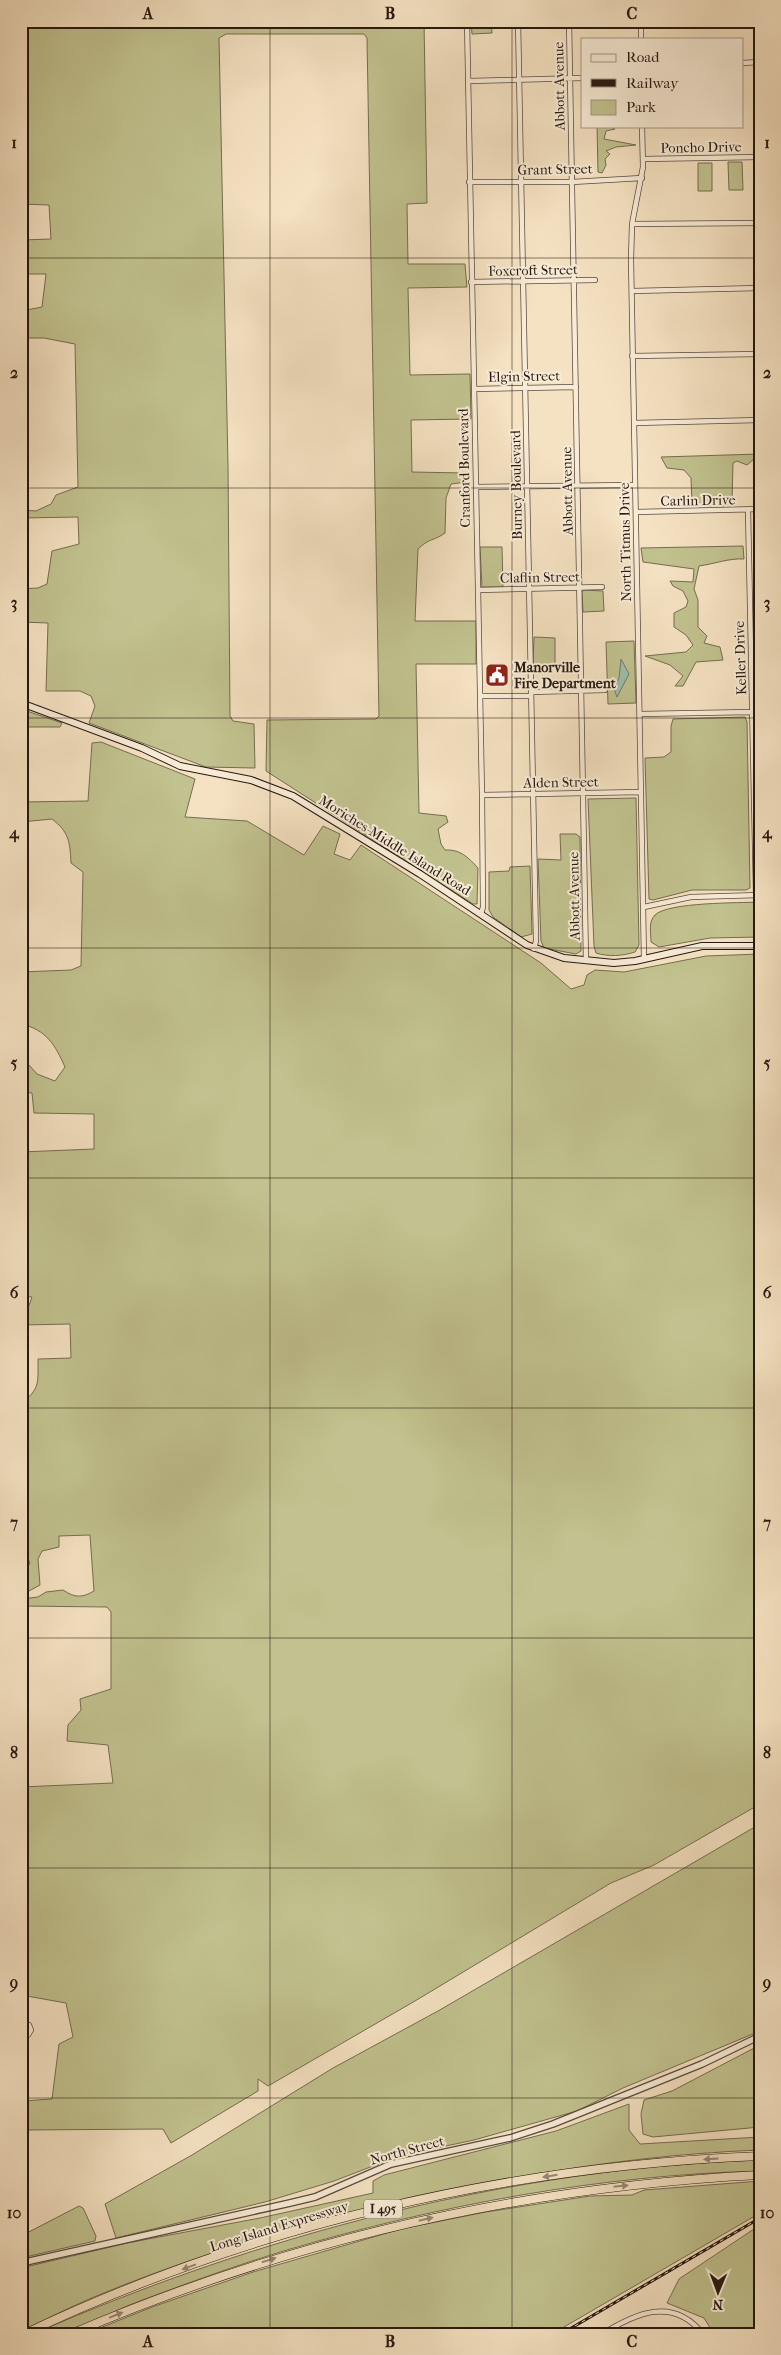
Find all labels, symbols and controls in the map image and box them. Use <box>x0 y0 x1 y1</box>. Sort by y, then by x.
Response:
text: A <box>142 4 154 23</box>
text: B <box>385 4 395 23</box>
text: C <box>627 4 638 23</box>
legend <box>581 38 744 128</box>
street label: Abbott Avenue <box>550 41 569 132</box>
text: Road <box>626 48 660 66</box>
text: Railway <box>626 74 679 92</box>
text: Park <box>626 98 656 116</box>
text: 1 <box>11 133 17 152</box>
text: 1 <box>764 133 770 152</box>
street label: Poncho Drive <box>660 138 742 157</box>
street label: Grant Street <box>517 160 593 179</box>
street label: Foxcroft Street <box>488 261 578 280</box>
text: 2 <box>10 363 18 382</box>
text: 2 <box>763 363 771 382</box>
street label: Elgin Street <box>488 367 560 386</box>
street label: Cranford Boulevard <box>455 408 474 528</box>
street label: Burney Boulevard <box>507 430 526 540</box>
street label: Abbott Avenue <box>558 446 577 537</box>
street label: North Titmus Drive <box>616 482 635 602</box>
street label: Carlin Drive <box>660 491 736 510</box>
street label: Claflin Street <box>500 568 580 587</box>
text: 3 <box>11 593 17 613</box>
text: 3 <box>764 593 770 613</box>
street label: Keller Drive <box>731 620 750 696</box>
place label: Manorville Fire Department <box>513 659 617 692</box>
public building icon: Manorville Fire Department <box>484 662 510 688</box>
street label: Alden Street <box>522 773 599 792</box>
street label: Moriches-Middle Island Road <box>316 792 474 899</box>
text: 4 <box>8 823 20 843</box>
text: 4 <box>761 823 773 843</box>
street label: Abbott Avenue <box>565 851 584 942</box>
text: 5 <box>11 1053 18 1072</box>
text: 5 <box>764 1053 771 1072</box>
text: 6 <box>10 1283 19 1302</box>
text: 6 <box>763 1283 772 1302</box>
text: 7 <box>9 1513 18 1532</box>
text: 7 <box>762 1513 771 1532</box>
text: 8 <box>10 1743 18 1762</box>
text: 8 <box>763 1743 771 1762</box>
text: 9 <box>9 1973 18 1993</box>
text: 9 <box>762 1973 771 1993</box>
street label: North Street <box>368 2132 446 2169</box>
one-way arrow <box>703 2155 719 2163</box>
one-way arrow <box>541 2172 557 2180</box>
one-way arrow <box>613 2182 629 2190</box>
street label: Long Island Expressway <box>208 2197 351 2256</box>
road number: I 495 <box>364 2200 402 2218</box>
text: 10 <box>7 2203 21 2222</box>
text: 10 <box>760 2203 774 2222</box>
one-way arrow <box>419 2215 434 2223</box>
one-way arrow <box>262 2256 277 2264</box>
one-way arrow <box>181 2263 196 2271</box>
north arrow <box>694 2268 744 2318</box>
text: N <box>712 2296 723 2313</box>
one-way arrow <box>109 2311 124 2319</box>
text: A <box>142 2332 154 2351</box>
text: B <box>385 2332 395 2351</box>
text: C <box>627 2332 638 2351</box>

